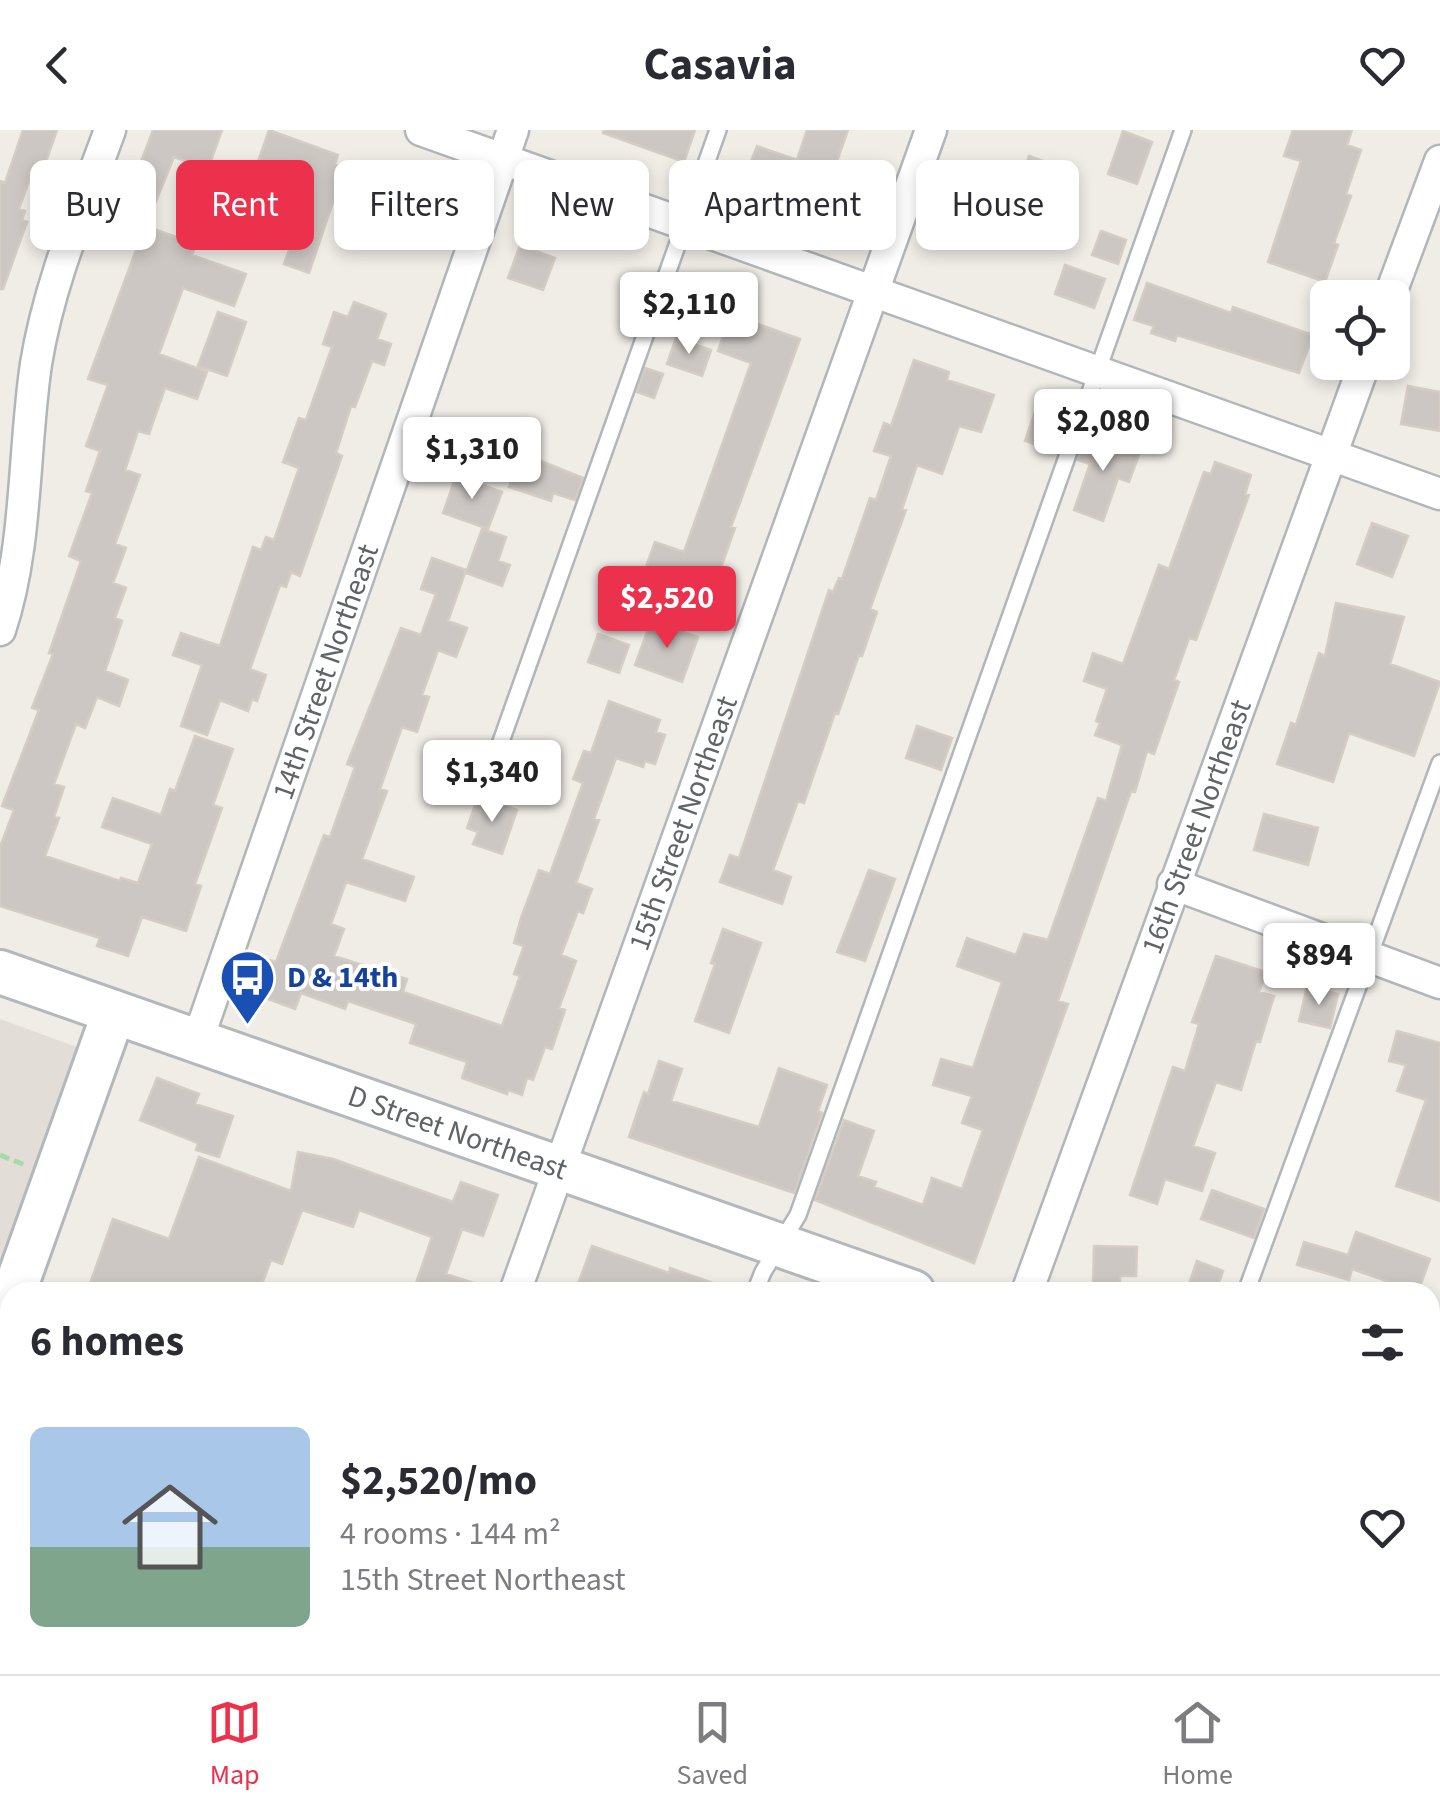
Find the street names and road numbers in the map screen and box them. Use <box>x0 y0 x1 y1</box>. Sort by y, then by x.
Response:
street label: 14th Street Northeast <box>262 538 390 805</box>
street label: 15th Street Northeast <box>618 690 749 957</box>
street label: 16th Street Northeast <box>1131 694 1262 960</box>
street label: D Street Northeast <box>342 1075 573 1191</box>

